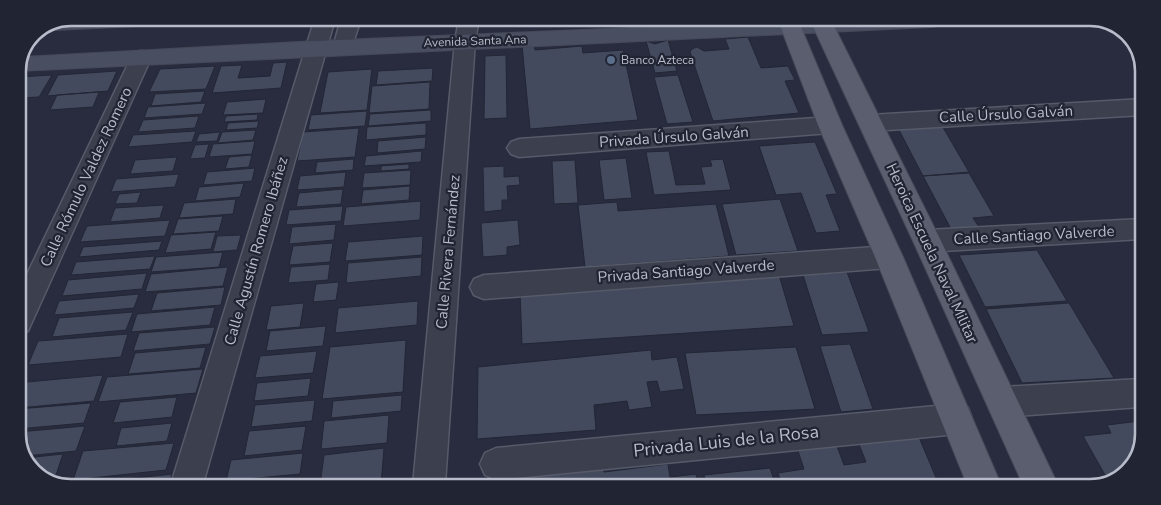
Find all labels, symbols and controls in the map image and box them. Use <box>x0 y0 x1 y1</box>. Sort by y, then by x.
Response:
street label: Avenida Santa Ana <box>423 31 527 51</box>
place label: Banco Azteca <box>621 52 694 68</box>
marker: Banco Azteca <box>605 54 617 66</box>
street label: Calle Rómulo Valdez Romero <box>35 84 137 270</box>
street label: Calle Úrsulo Galván <box>939 100 1073 127</box>
street label: Privada Úrsulo Galván <box>598 121 749 152</box>
street label: Calle Agustín Romero Ibáñez <box>219 154 293 348</box>
street label: Heroica Escuela Naval Militar <box>881 160 983 347</box>
street label: Calle Rivera Fernández <box>431 174 465 330</box>
street label: Calle Santiago Valverde <box>953 221 1115 249</box>
street label: Privada Santiago Valverde <box>597 255 775 287</box>
street label: Privada Luis de la Rosa <box>632 419 820 463</box>

